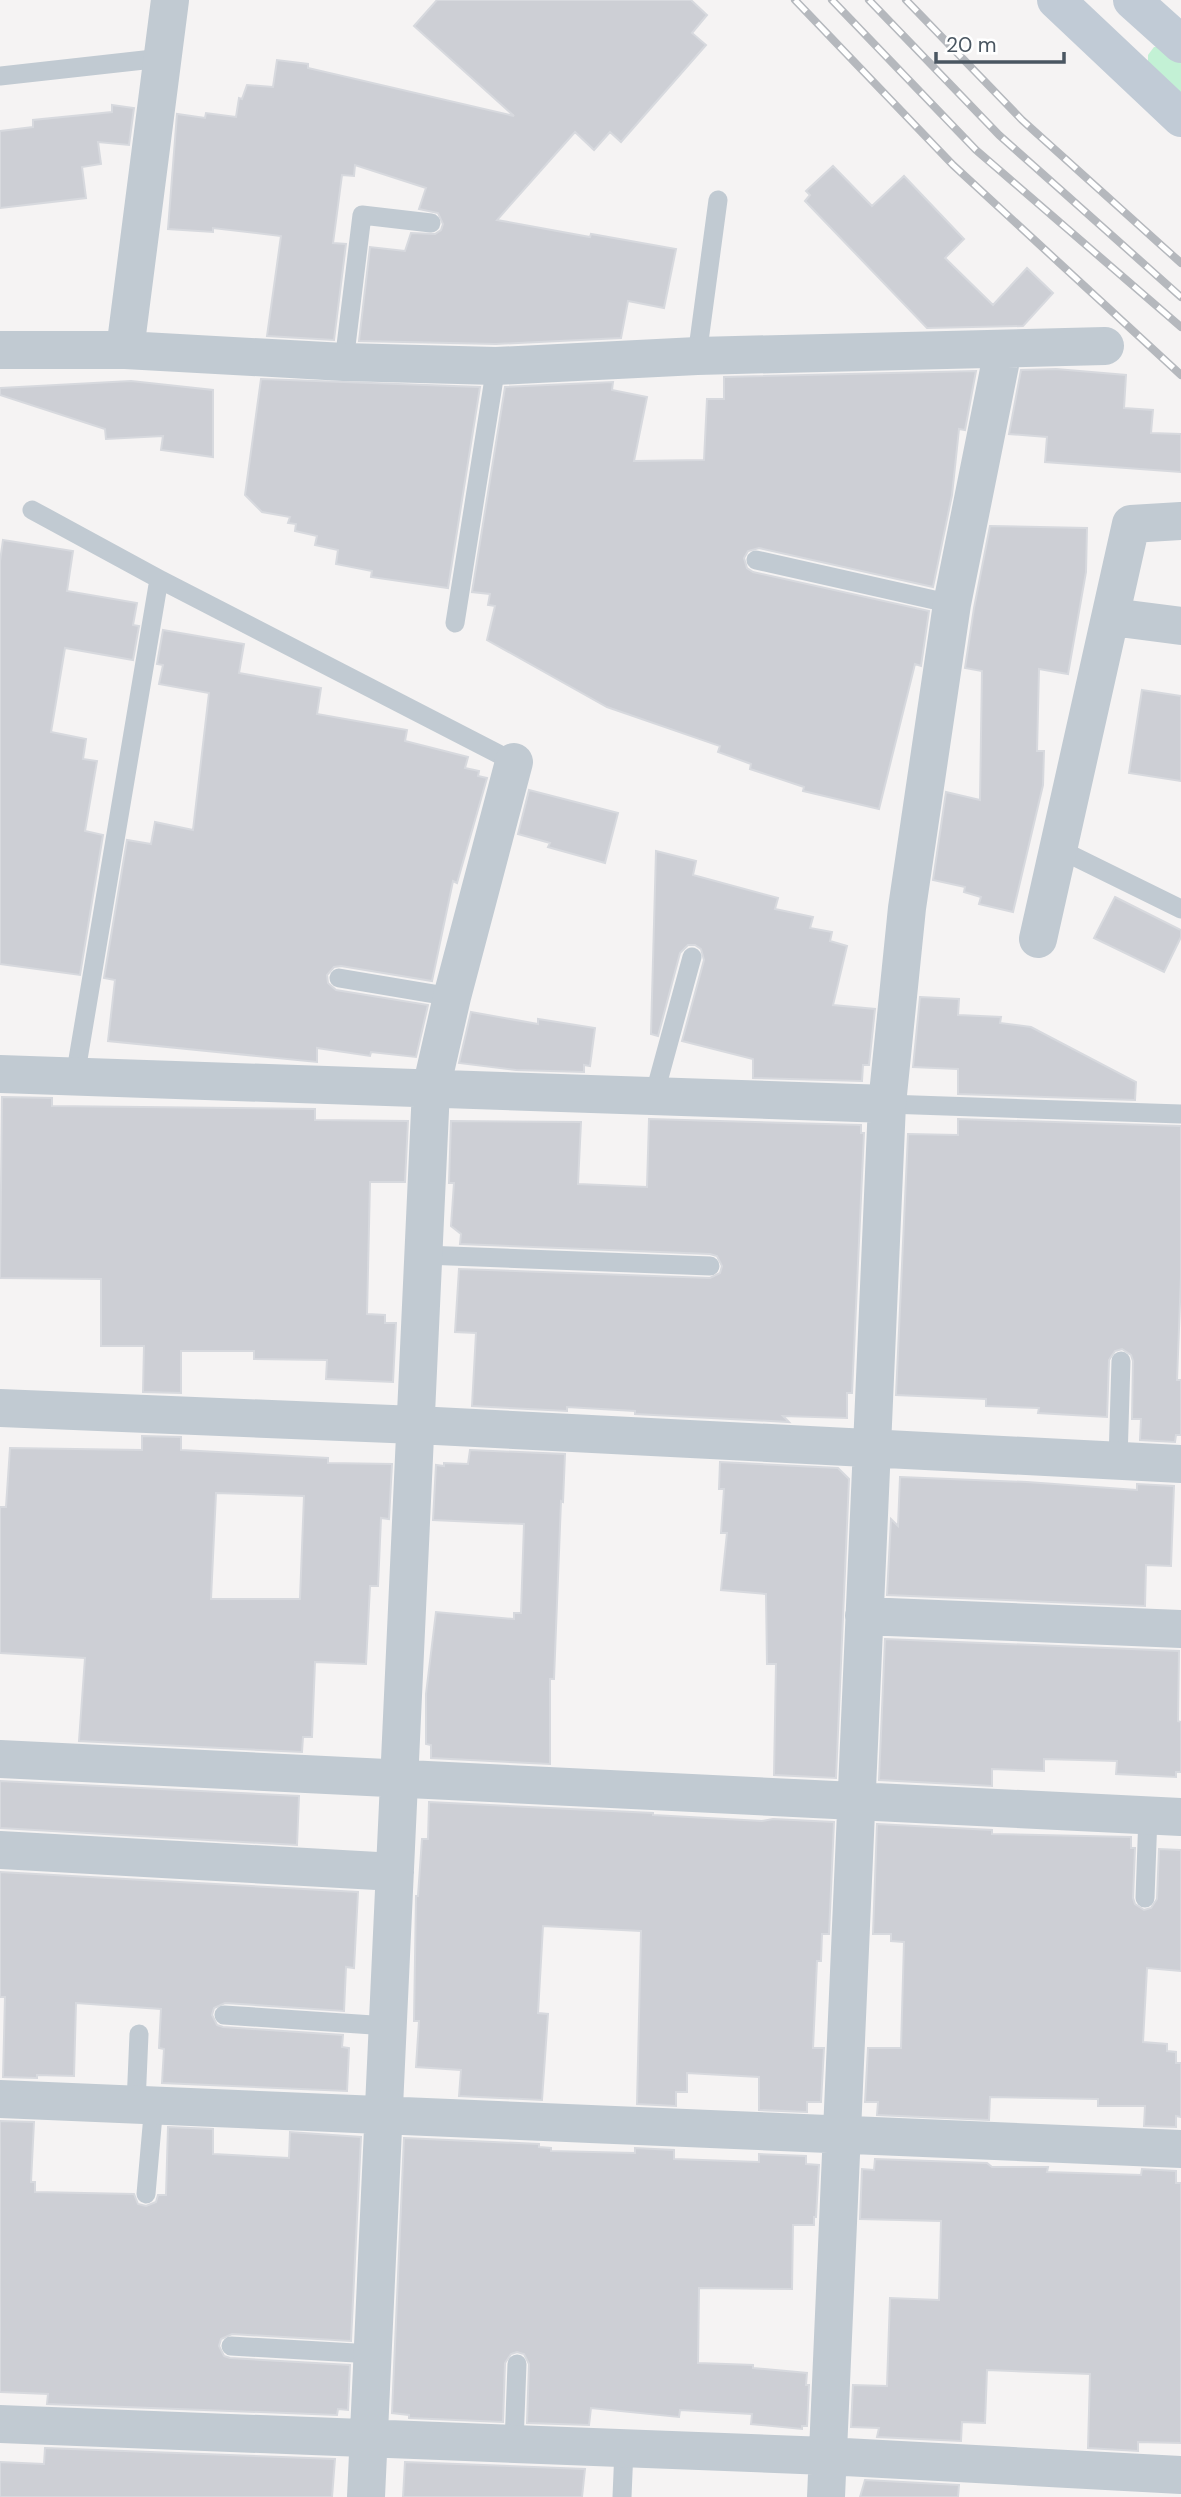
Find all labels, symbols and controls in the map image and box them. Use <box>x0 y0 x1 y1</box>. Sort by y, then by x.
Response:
scale bar <box>936 21 1064 65</box>
text: 20 m <box>946 31 997 59</box>

